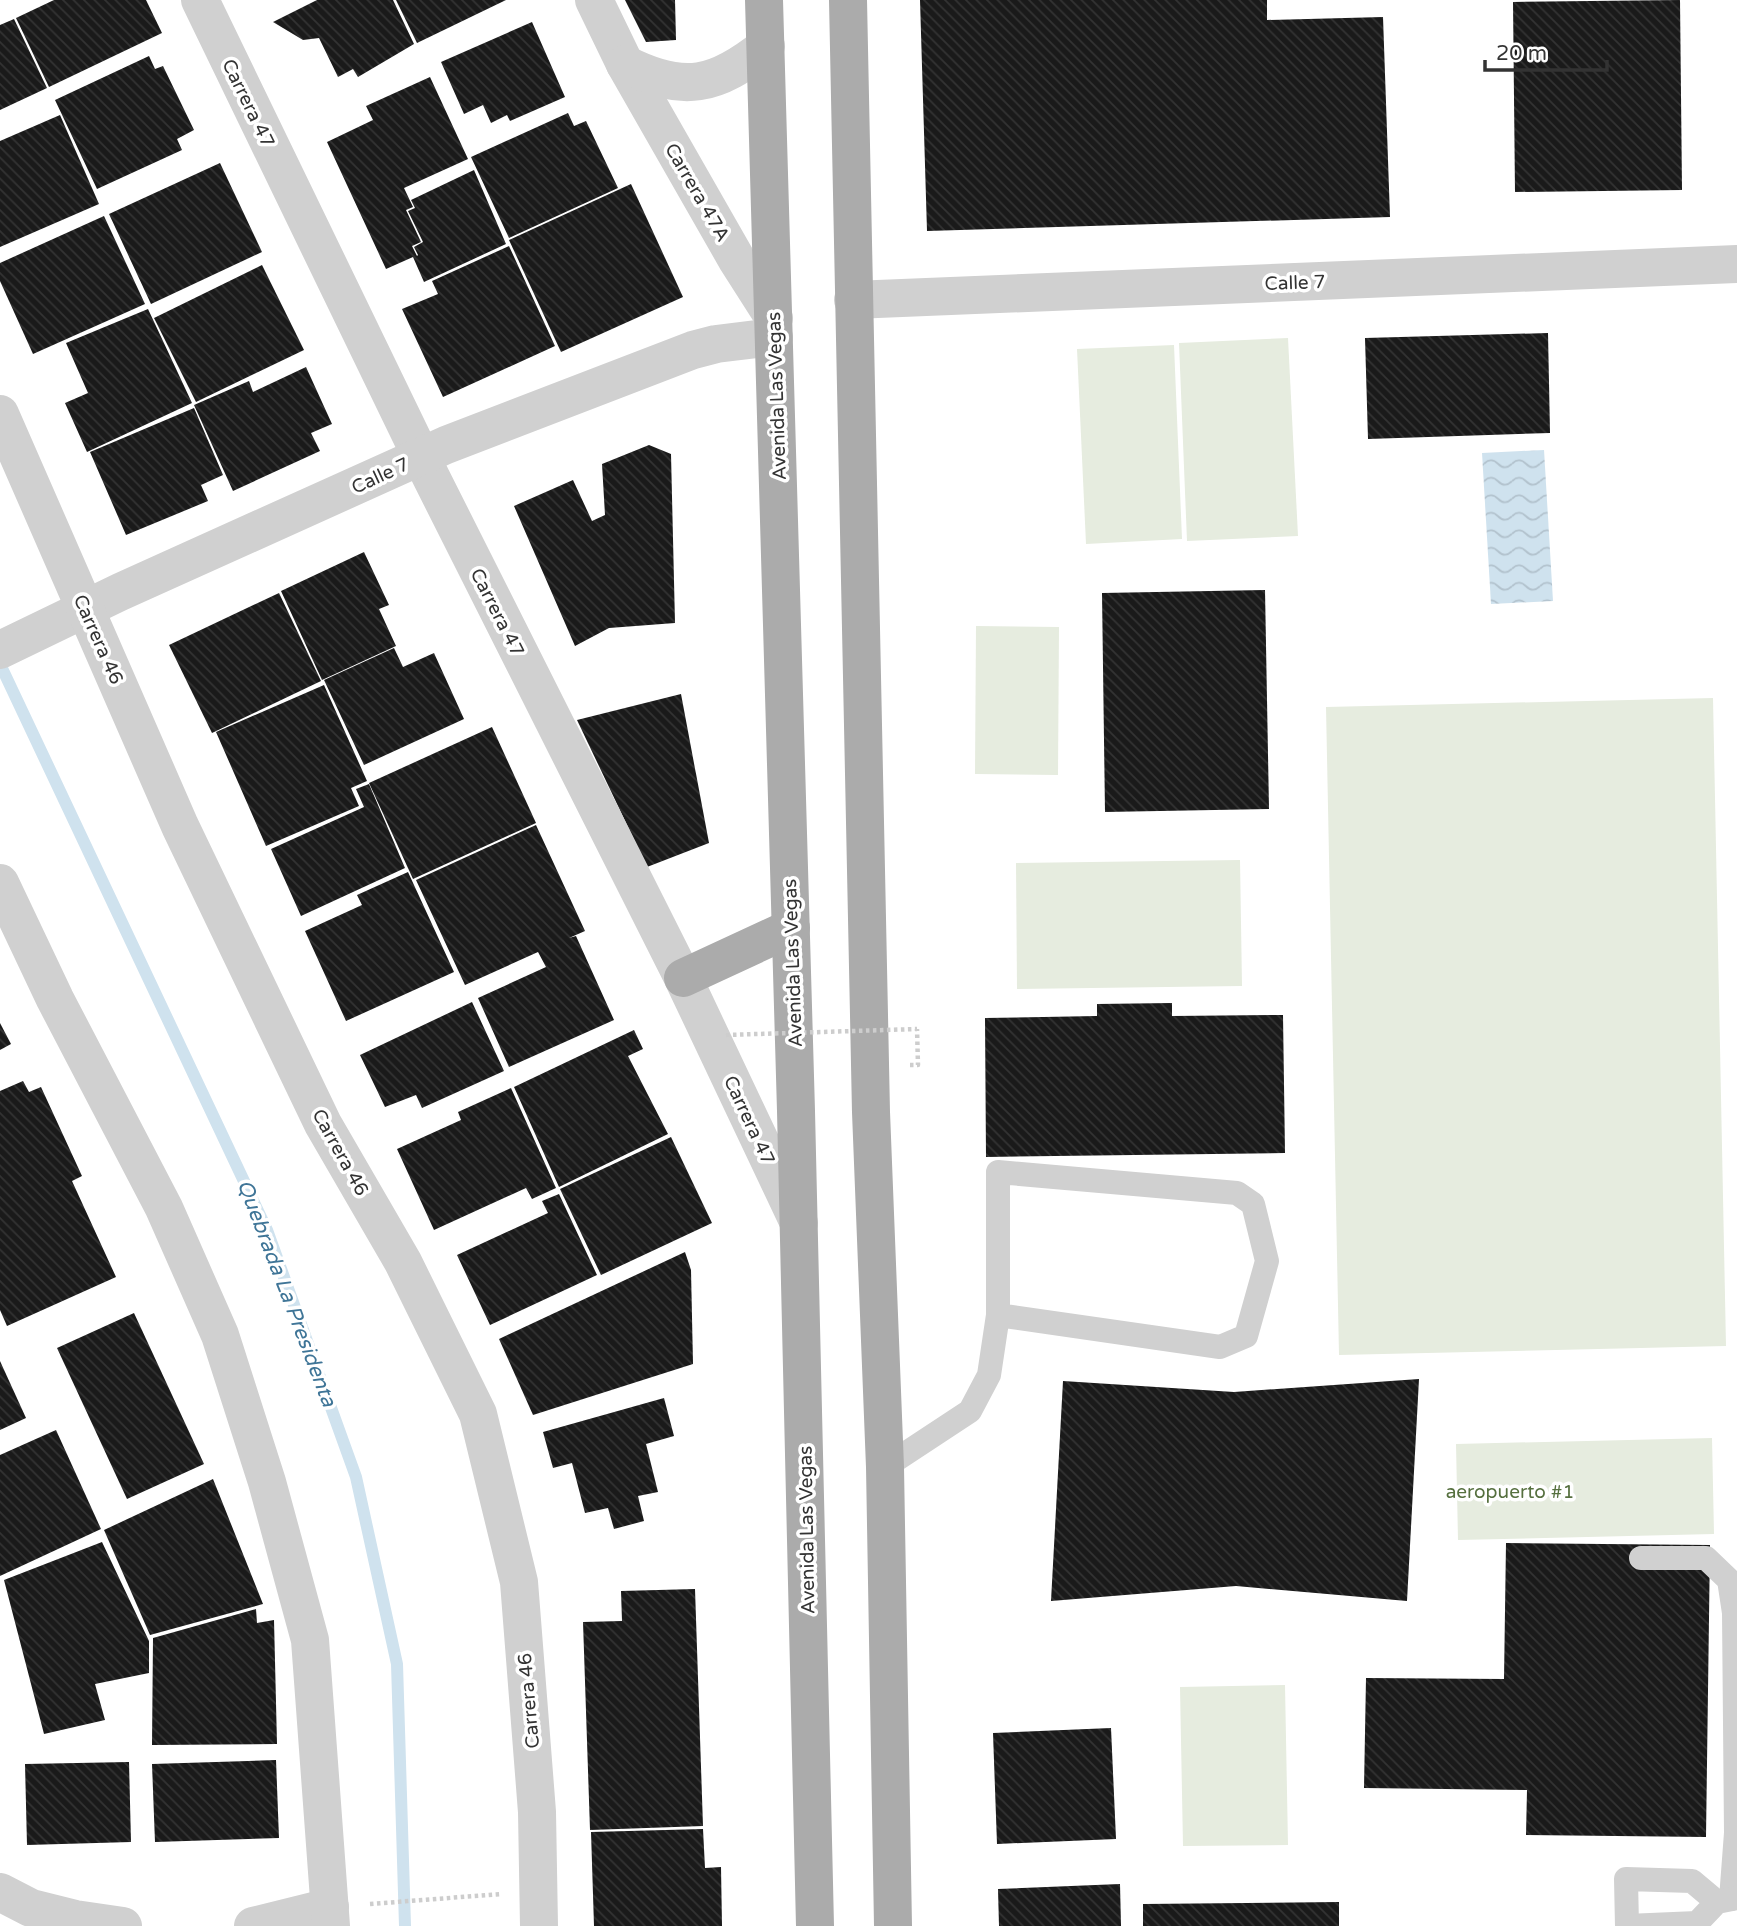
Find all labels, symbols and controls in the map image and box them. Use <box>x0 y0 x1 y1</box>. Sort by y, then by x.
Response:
scale bar <box>1485 28 1608 72</box>
text: 20 m <box>1496 41 1547 66</box>
street label: Carrera 47 <box>217 56 279 151</box>
street label: Carrera 47A <box>660 139 734 246</box>
street label: Calle 7 <box>1264 271 1326 295</box>
street label: Avenida Las Vegas <box>763 311 791 481</box>
street label: Calle 7 <box>348 453 413 499</box>
street label: Carrera 47 <box>466 565 529 660</box>
street label: Carrera 46 <box>69 591 128 688</box>
street label: Avenida Las Vegas <box>779 878 807 1048</box>
street label: Carrera 47 <box>719 1072 779 1168</box>
street label: Carrera 46 <box>307 1105 373 1200</box>
water label: Quebrada La Presidenta <box>232 1176 342 1411</box>
street label: Avenida Las Vegas <box>795 1446 819 1614</box>
park label: aeropuerto #1 <box>1446 1481 1574 1503</box>
street label: Carrera 46 <box>514 1652 544 1750</box>

